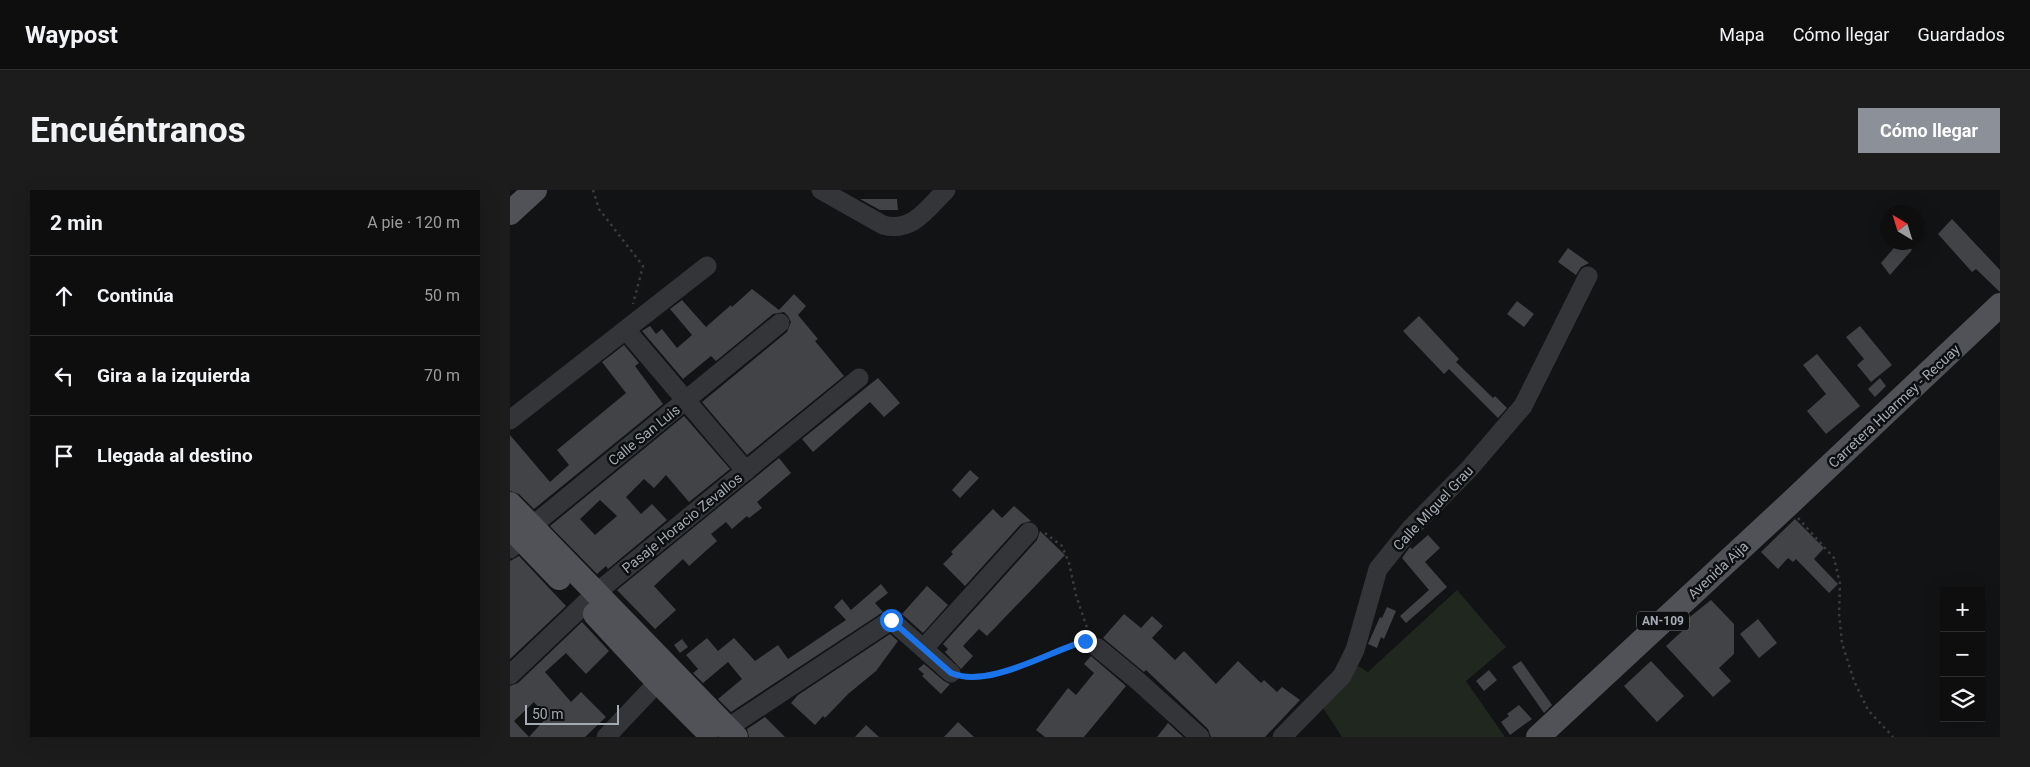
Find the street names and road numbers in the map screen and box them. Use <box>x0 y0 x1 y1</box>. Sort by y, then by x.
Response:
street label: Carretera Huarmey - Recuay <box>1825 341 1963 471</box>
street label: Calle San Luis <box>605 401 683 469</box>
street label: Calle MIguel Grau <box>1390 462 1476 554</box>
street label: Pasaje Horacio Zevallos <box>619 470 745 576</box>
street label: Avenida Aija <box>1685 538 1751 602</box>
road number: AN-109 <box>1637 612 1689 631</box>

